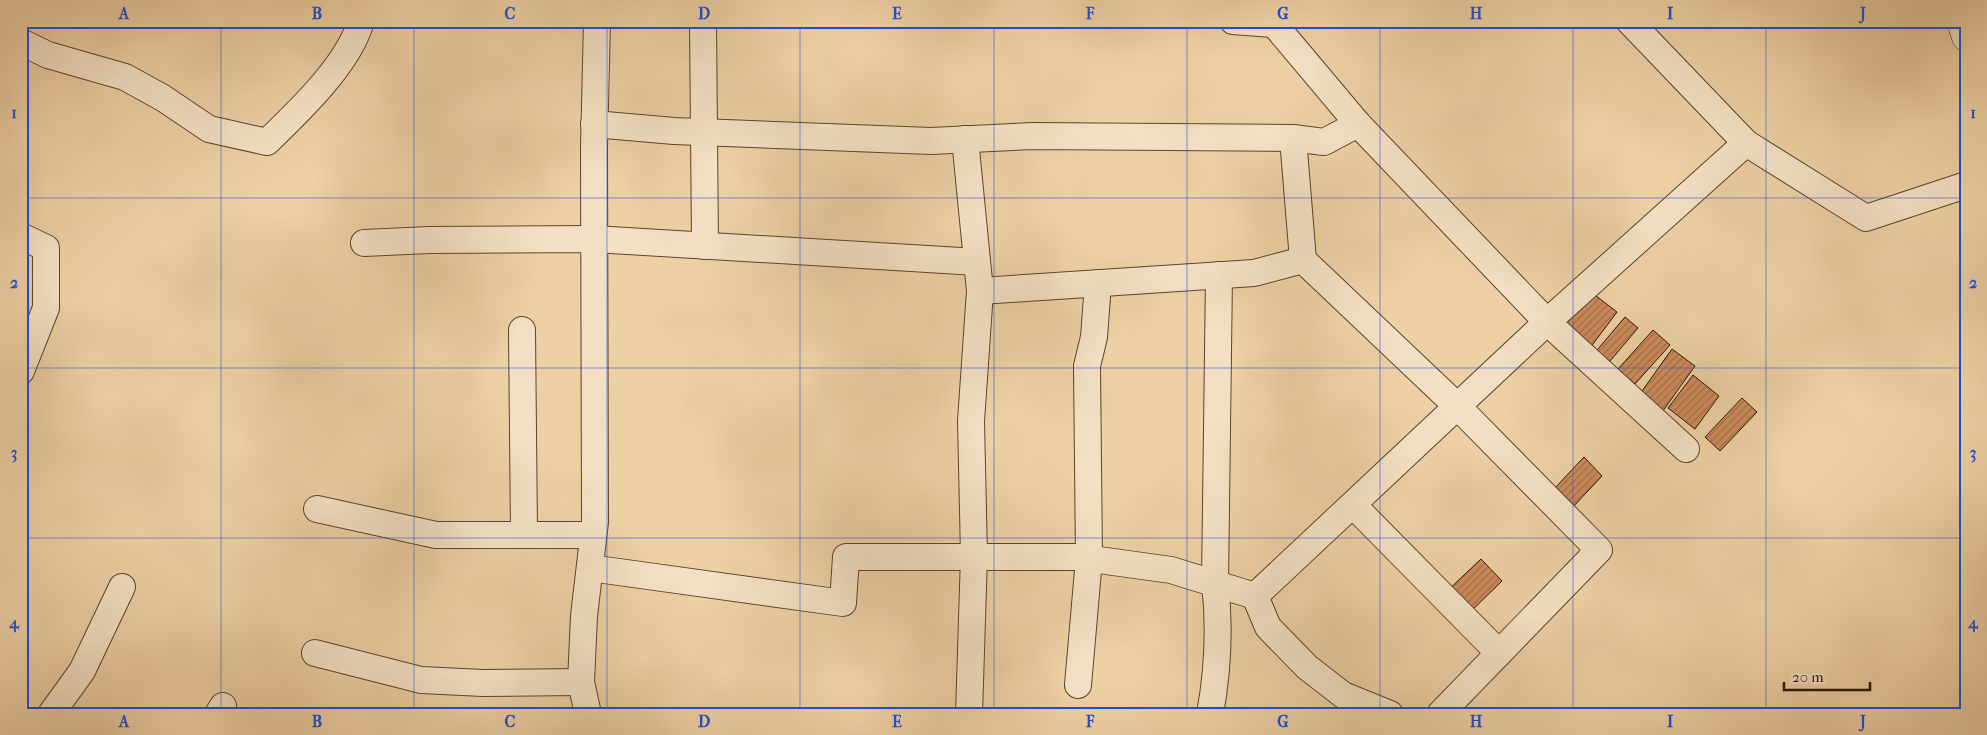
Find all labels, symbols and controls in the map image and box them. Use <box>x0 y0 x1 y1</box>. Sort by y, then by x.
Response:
text: A <box>118 4 130 23</box>
text: B <box>312 4 322 23</box>
text: C <box>505 4 516 23</box>
text: D <box>698 4 710 23</box>
text: E <box>892 4 902 23</box>
text: F <box>1085 4 1095 23</box>
text: G <box>1277 4 1289 23</box>
text: H <box>1470 4 1483 23</box>
text: I <box>1667 4 1674 23</box>
text: J <box>1858 4 1866 24</box>
text: 1 <box>11 103 17 122</box>
text: 1 <box>1970 103 1976 122</box>
text: 2 <box>10 273 18 292</box>
text: 2 <box>1969 273 1977 292</box>
text: 3 <box>11 443 17 463</box>
text: 3 <box>1970 443 1976 463</box>
text: 4 <box>8 613 20 633</box>
text: 4 <box>1967 613 1979 633</box>
scale bar <box>1784 660 1871 692</box>
text: 20 m <box>1792 668 1824 686</box>
text: A <box>118 712 130 731</box>
text: B <box>312 712 322 731</box>
text: C <box>505 712 516 731</box>
text: D <box>698 712 710 731</box>
text: E <box>892 712 902 731</box>
text: F <box>1085 712 1095 731</box>
text: G <box>1277 712 1289 731</box>
text: H <box>1470 712 1483 731</box>
text: I <box>1667 712 1674 731</box>
text: J <box>1858 712 1866 732</box>

